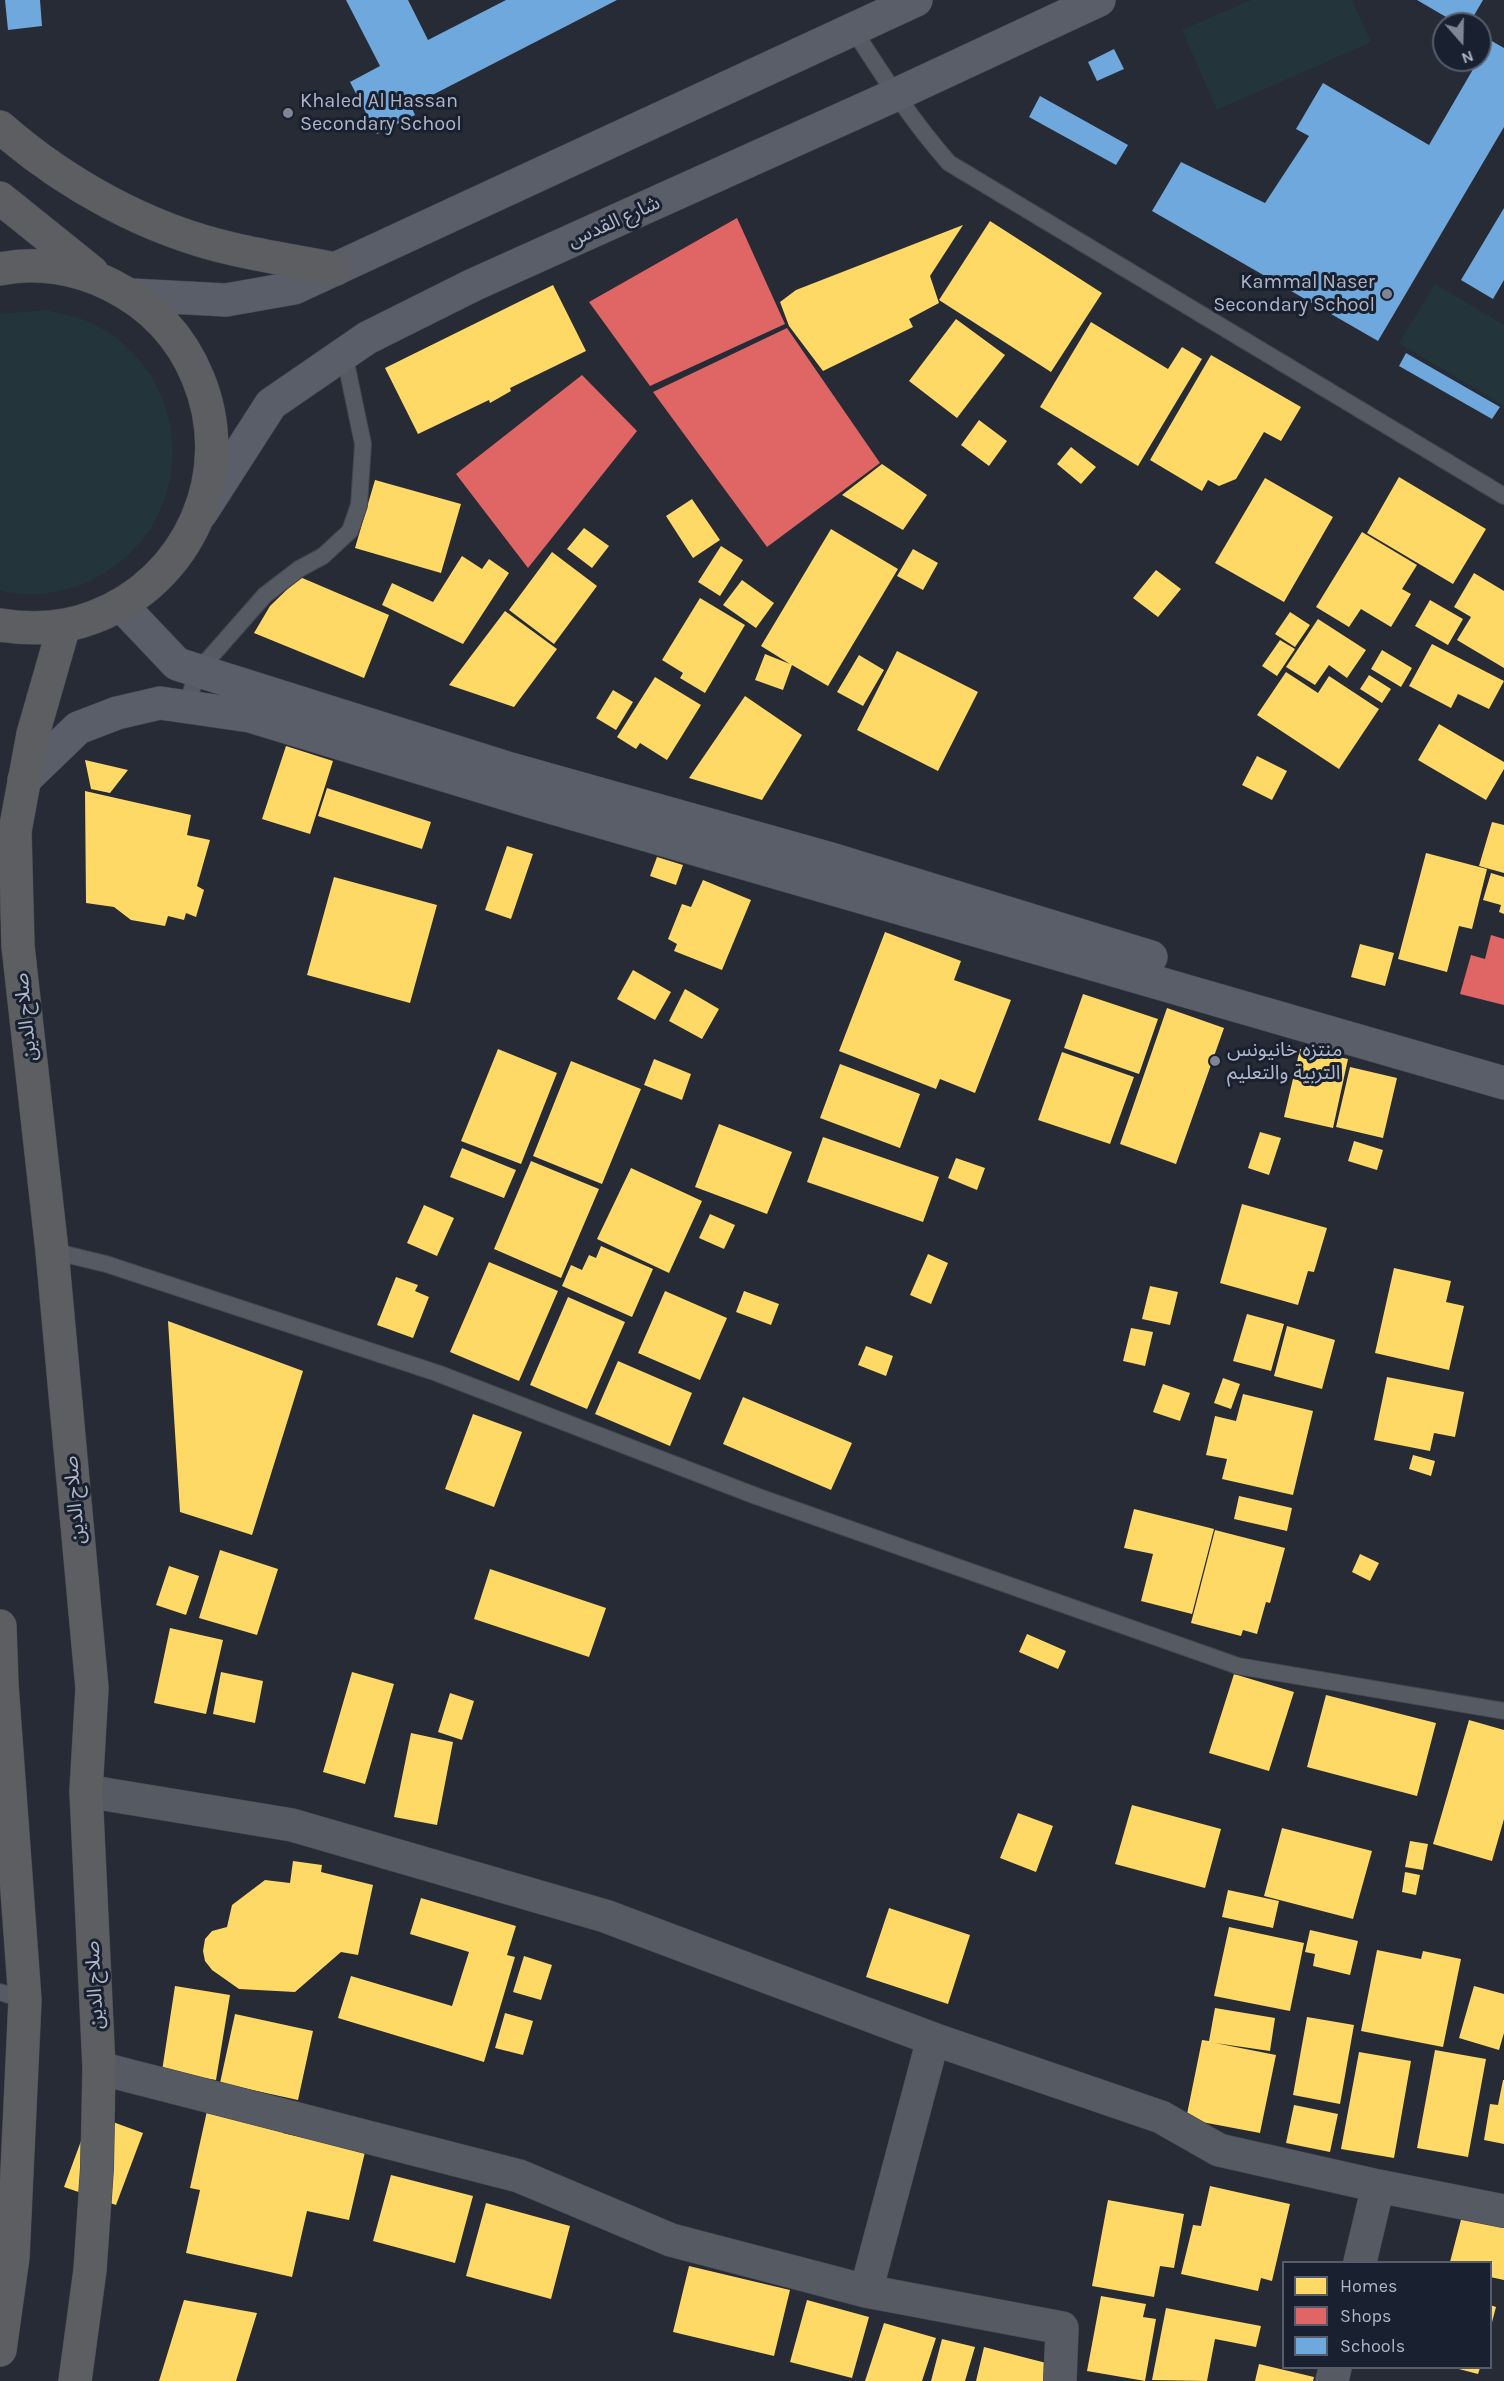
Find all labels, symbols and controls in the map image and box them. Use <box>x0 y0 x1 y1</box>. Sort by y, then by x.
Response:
north arrow <box>1432 12 1492 72</box>
text: N <box>1459 47 1476 68</box>
place label: Khaled Al Hassan Secondary School <box>300 89 462 136</box>
marker: Khaled Al Hassan Secondary School <box>281 106 295 120</box>
street label: شارع القدس <box>564 191 664 253</box>
place label: Kammal Naser Secondary School <box>1213 270 1375 317</box>
marker: Kammal Naser Secondary School <box>1380 287 1394 301</box>
street label: صلاح الدين <box>9 972 43 1062</box>
place label: منتزه خانيونس التربية والتعليم <box>1227 1038 1342 1085</box>
marker: منتزه خانيونس التربية والتعليم <box>1208 1054 1222 1068</box>
street label: صلاح الدين <box>59 1455 91 1545</box>
street label: صلاح الدين <box>81 1940 109 2030</box>
legend <box>1282 2261 1492 2369</box>
text: Homes <box>1340 2275 1397 2297</box>
text: Shops <box>1340 2305 1392 2327</box>
text: Schools <box>1340 2335 1405 2357</box>

